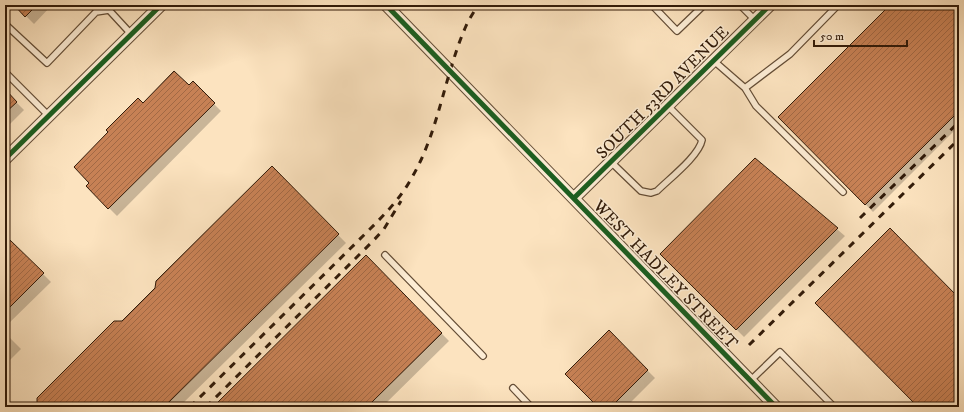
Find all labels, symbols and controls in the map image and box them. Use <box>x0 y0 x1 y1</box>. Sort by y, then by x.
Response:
street label: SOUTH 53RD AVENUE <box>591 21 734 164</box>
scale bar <box>814 22 907 48</box>
text: 50 m <box>820 29 844 44</box>
street label: WEST HADLEY STREET <box>587 195 742 354</box>

